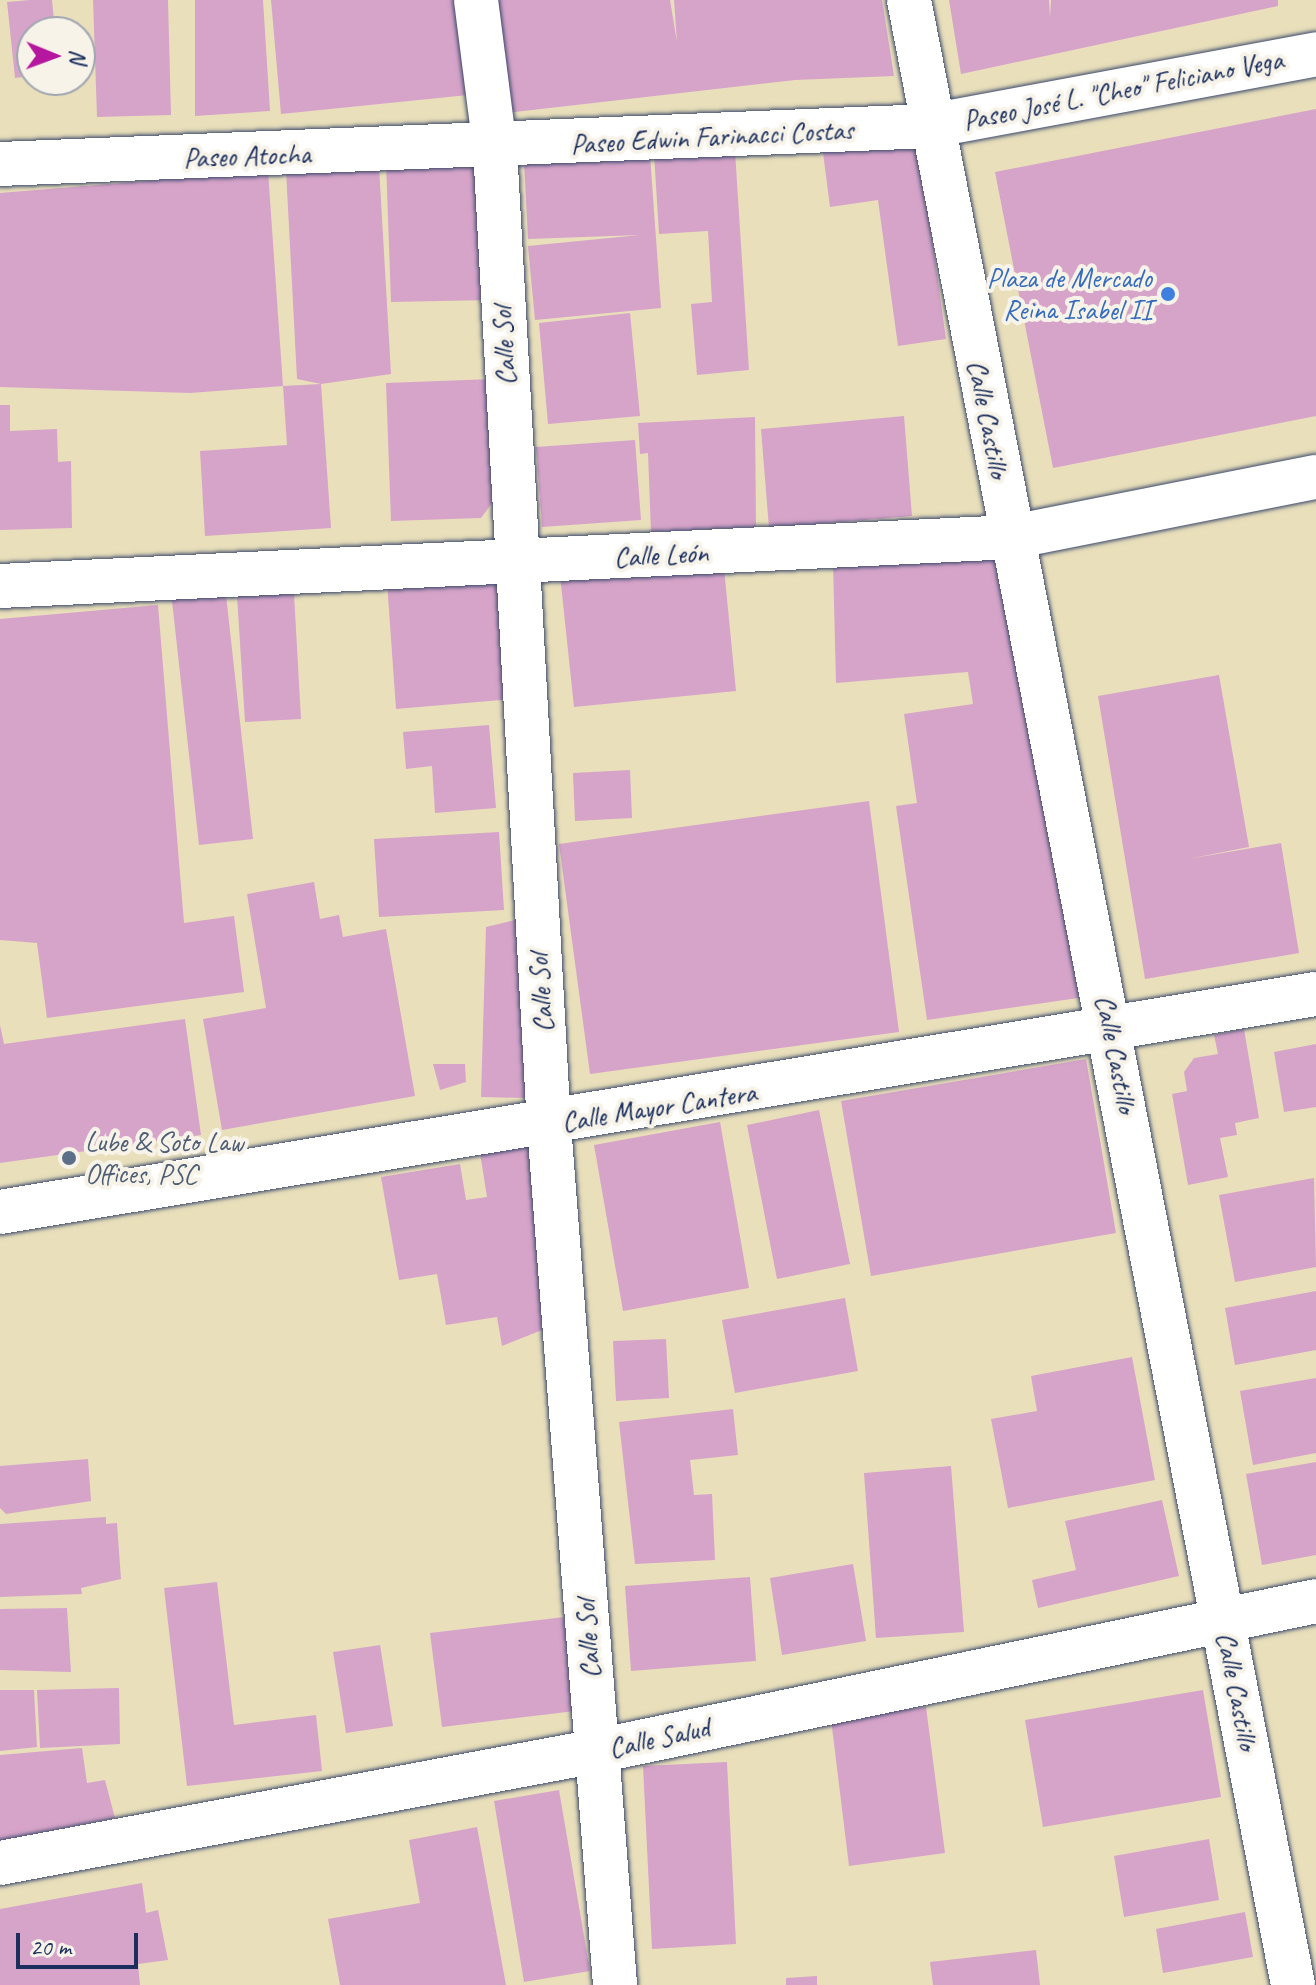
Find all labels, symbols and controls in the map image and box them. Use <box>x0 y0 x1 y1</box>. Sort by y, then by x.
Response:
north arrow <box>16 16 96 96</box>
street label: Paseo José L. "Cheo" Feliciano Vega <box>961 43 1285 137</box>
text: N <box>64 49 92 63</box>
street label: Paseo Edwin Farinacci Costas <box>570 113 854 161</box>
street label: Paseo Atocha <box>183 137 311 175</box>
place label: Plaza de Mercado Reina Isabel II <box>987 261 1152 327</box>
marker: Plaza de Mercado Reina Isabel II <box>1159 285 1177 303</box>
street label: Calle Sol <box>485 306 523 386</box>
street label: Calle Castillo <box>960 357 1016 481</box>
street label: Calle León <box>613 536 709 574</box>
street label: Calle Sol <box>521 953 561 1033</box>
street label: Calle Castillo <box>1088 992 1144 1116</box>
street label: Calle Mayor Cantera <box>559 1075 759 1139</box>
place label: Lube & Soto Law Offices, PSC <box>85 1125 244 1191</box>
marker: Lube & Soto Law Offices, PSC <box>60 1149 78 1167</box>
street label: Calle Sol <box>568 1599 608 1679</box>
street label: Calle Castillo <box>1209 1629 1265 1753</box>
street label: Calle Salud <box>605 1711 713 1765</box>
scale bar <box>20 1917 142 1967</box>
text: 20 m <box>30 1932 71 1962</box>

